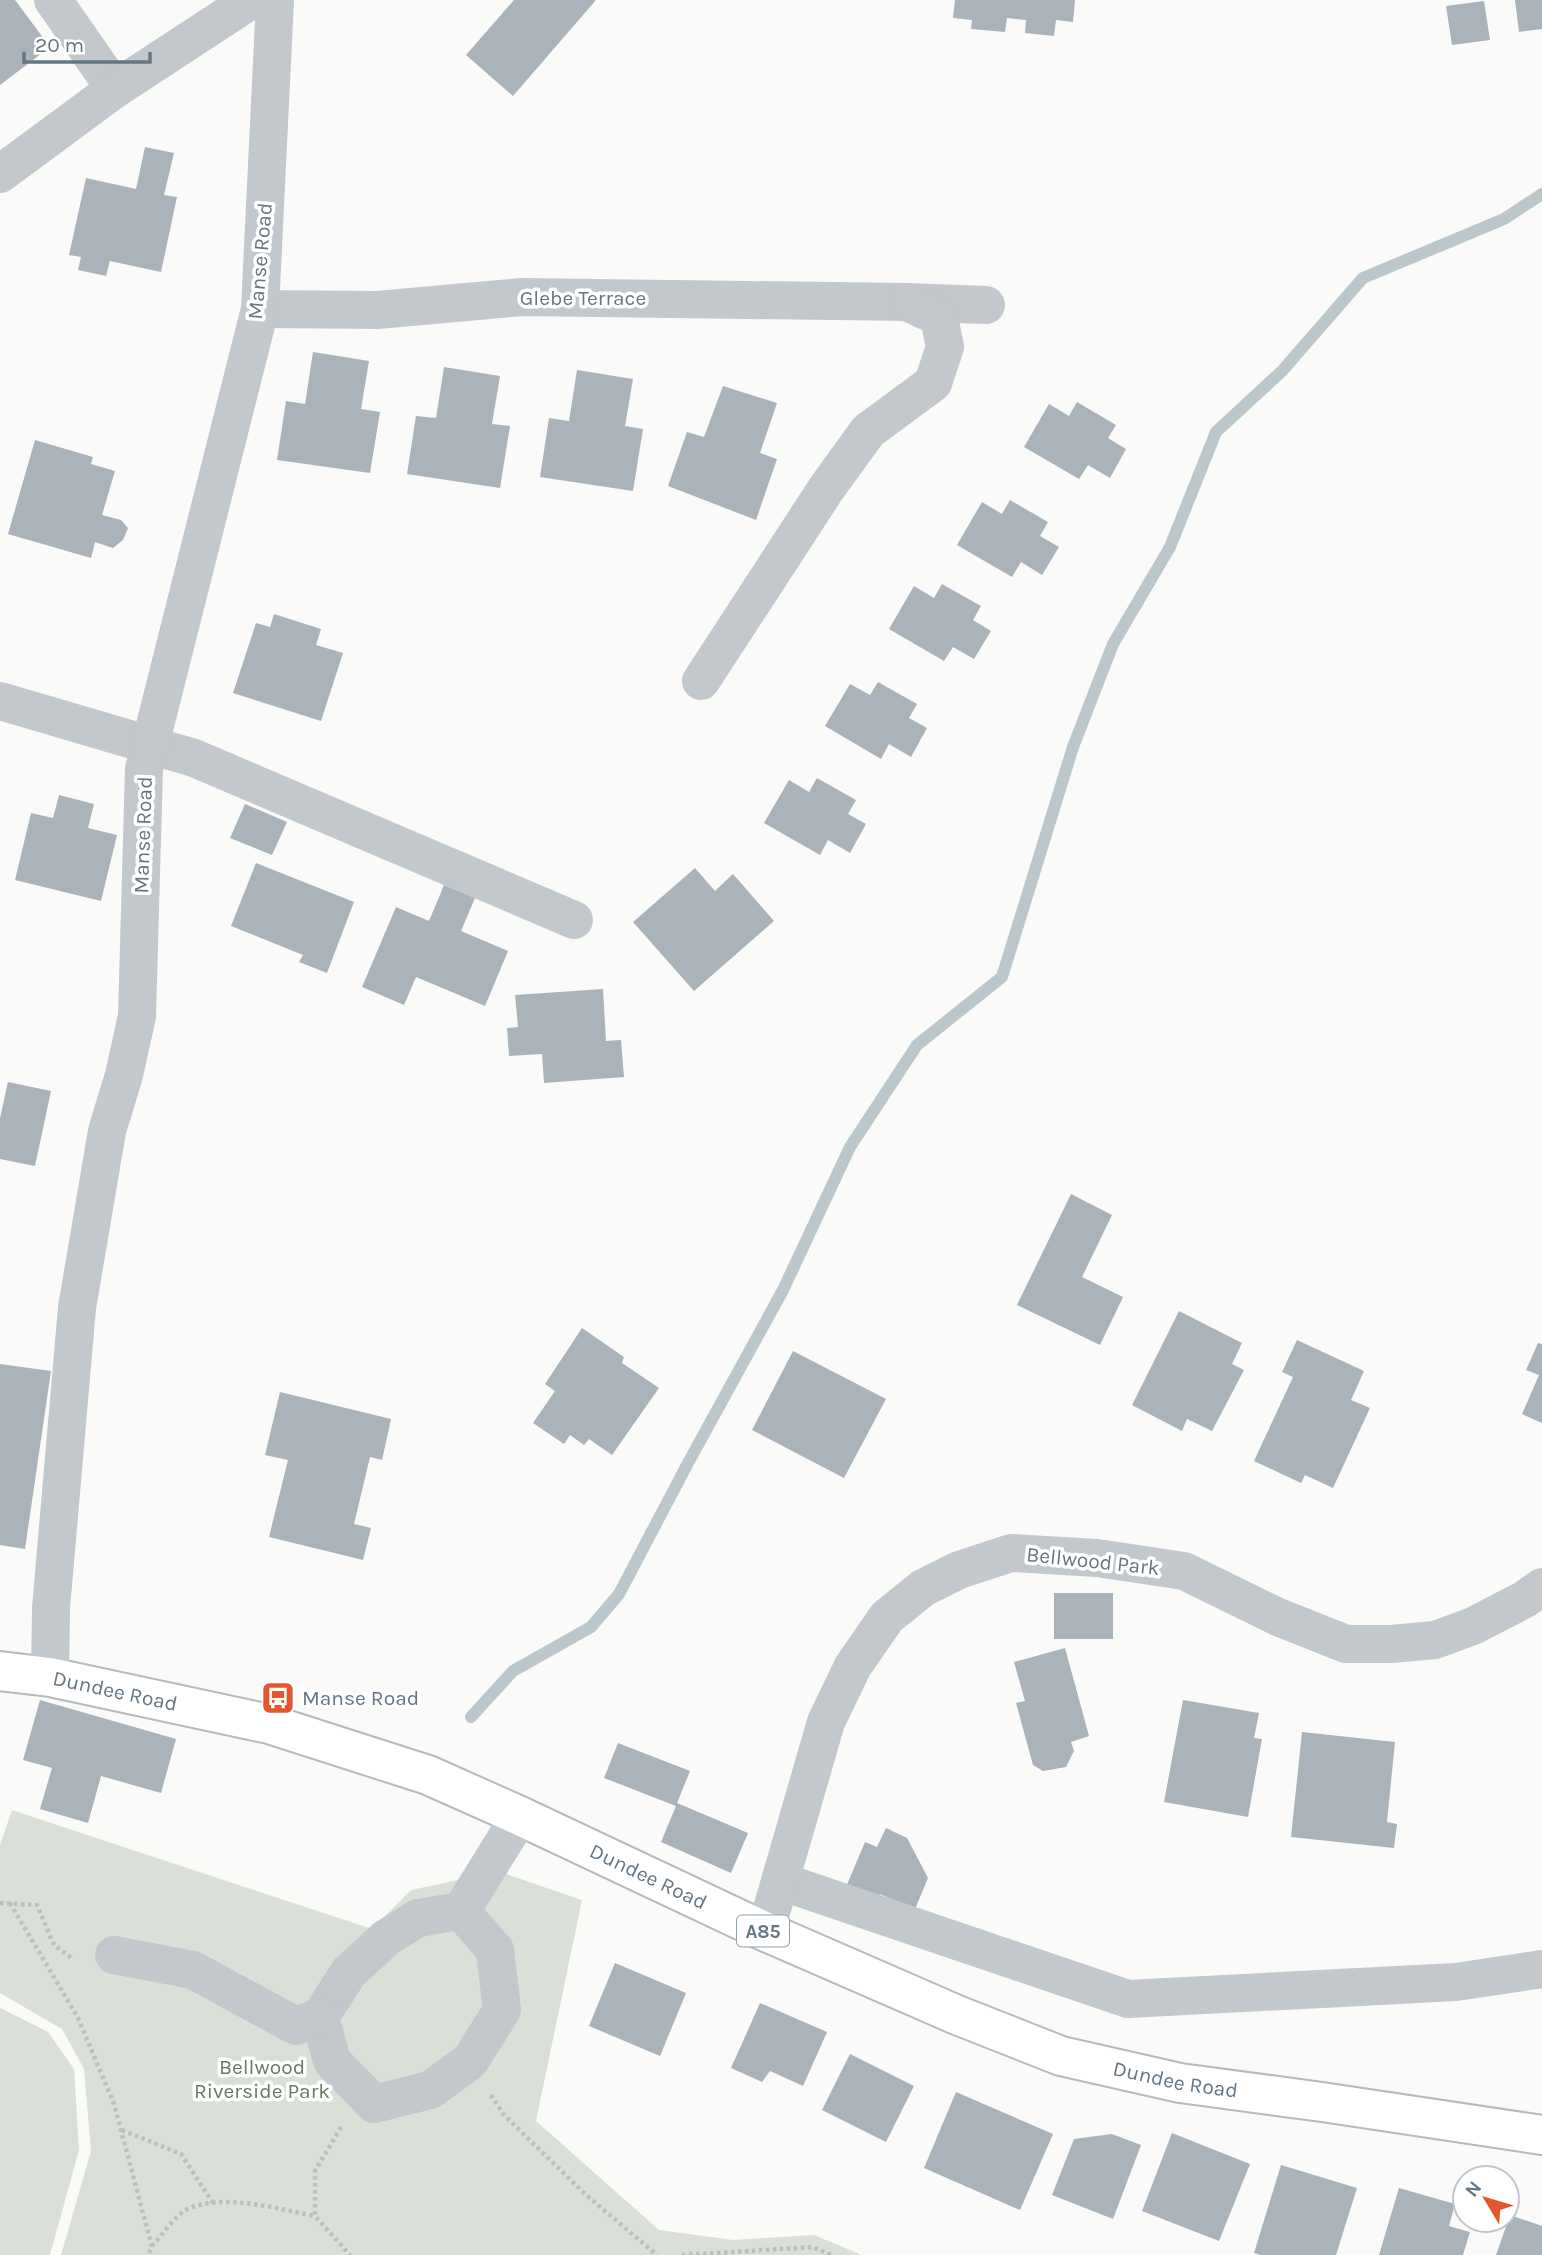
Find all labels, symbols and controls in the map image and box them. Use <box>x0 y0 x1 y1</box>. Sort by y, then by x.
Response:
scale bar <box>24 21 150 65</box>
text: 20 m <box>35 33 84 57</box>
street label: Manse Road <box>243 202 277 320</box>
street label: Glebe Terrace <box>520 286 646 310</box>
street label: Manse Road <box>129 776 157 894</box>
street label: Bellwood Park <box>1025 1542 1161 1580</box>
street label: Dundee Road <box>51 1666 180 1716</box>
bus stop icon: Manse Road <box>259 1679 297 1717</box>
place label: Manse Road <box>302 1686 419 1710</box>
street label: Dundee Road <box>586 1839 711 1914</box>
road number: A85 <box>737 1915 789 1946</box>
park label: Bellwood Riverside Park <box>194 2055 330 2103</box>
street label: Dundee Road <box>1111 2056 1239 2103</box>
north arrow <box>1451 2164 1521 2234</box>
text: N <box>1461 2177 1486 2201</box>

